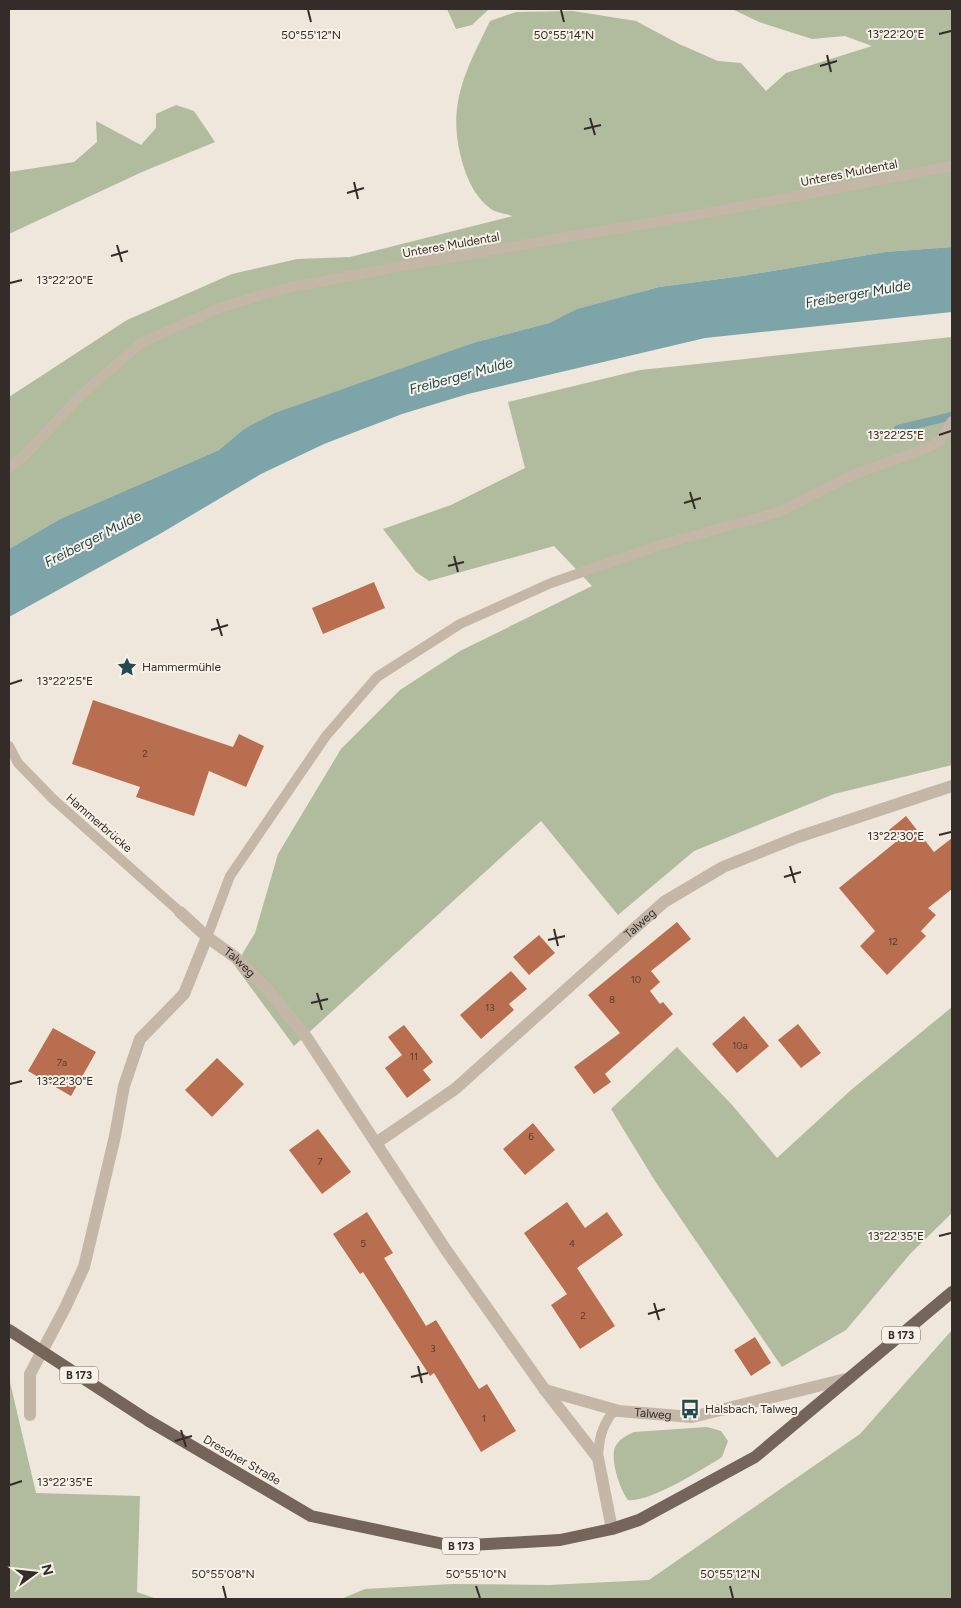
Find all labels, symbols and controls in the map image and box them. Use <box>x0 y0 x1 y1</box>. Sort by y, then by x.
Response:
text: 13°22'20"E <box>867 27 925 41</box>
text: 50°55'12"N <box>281 28 341 42</box>
text: 50°55'14"N <box>534 28 594 42</box>
street label: Unteres Muldental <box>799 157 899 189</box>
street label: Unteres Muldental <box>401 230 501 260</box>
text: 13°22'20"E <box>36 273 94 287</box>
water label: Freiberger Mulde <box>804 276 912 312</box>
water label: Freiberger Mulde <box>407 354 515 398</box>
text: 13°22'25"E <box>868 428 924 442</box>
water label: Freiberger Mulde <box>42 507 145 571</box>
place icon: Hammermühle <box>116 656 138 678</box>
place label: Hammermühle <box>142 660 221 674</box>
text: 13°22'25"E <box>37 674 93 688</box>
house number: 2 <box>142 747 148 760</box>
street label: Hammerbrücke <box>63 791 135 856</box>
text: 13°22'30"E <box>868 829 924 843</box>
street label: Talweg <box>621 906 659 941</box>
house number: 12 <box>888 935 898 948</box>
street label: Talweg <box>221 944 258 980</box>
house number: 10 <box>631 973 641 986</box>
house number: 8 <box>609 993 615 1006</box>
house number: 13 <box>485 1001 495 1014</box>
house number: 10a <box>732 1039 748 1052</box>
house number: 11 <box>410 1050 418 1063</box>
house number: 7a <box>57 1056 67 1069</box>
text: 13°22'30"E <box>37 1074 93 1088</box>
house number: 6 <box>528 1130 534 1143</box>
house number: 7 <box>317 1155 323 1168</box>
text: 13°22'35"E <box>868 1229 924 1243</box>
house number: 5 <box>360 1237 366 1250</box>
house number: 4 <box>569 1237 575 1250</box>
house number: 2 <box>580 1309 586 1322</box>
road number: B 173 <box>882 1326 920 1344</box>
house number: 3 <box>430 1342 436 1355</box>
road number: B 173 <box>60 1366 98 1384</box>
bus stop icon: Halsbach, Talweg <box>679 1398 701 1420</box>
place label: Halsbach, Talweg <box>705 1402 798 1416</box>
street label: Talweg <box>634 1405 672 1422</box>
house number: 1 <box>482 1412 486 1425</box>
street label: Dresdner Straße <box>201 1432 284 1488</box>
text: 13°22'35"E <box>37 1475 93 1489</box>
road number: B 173 <box>442 1538 480 1554</box>
north arrow <box>10 1548 60 1598</box>
text: N <box>37 1562 57 1577</box>
text: 50°55'08"N <box>191 1567 255 1581</box>
text: 50°55'10"N <box>446 1567 507 1581</box>
text: 50°55'12"N <box>700 1567 760 1581</box>

